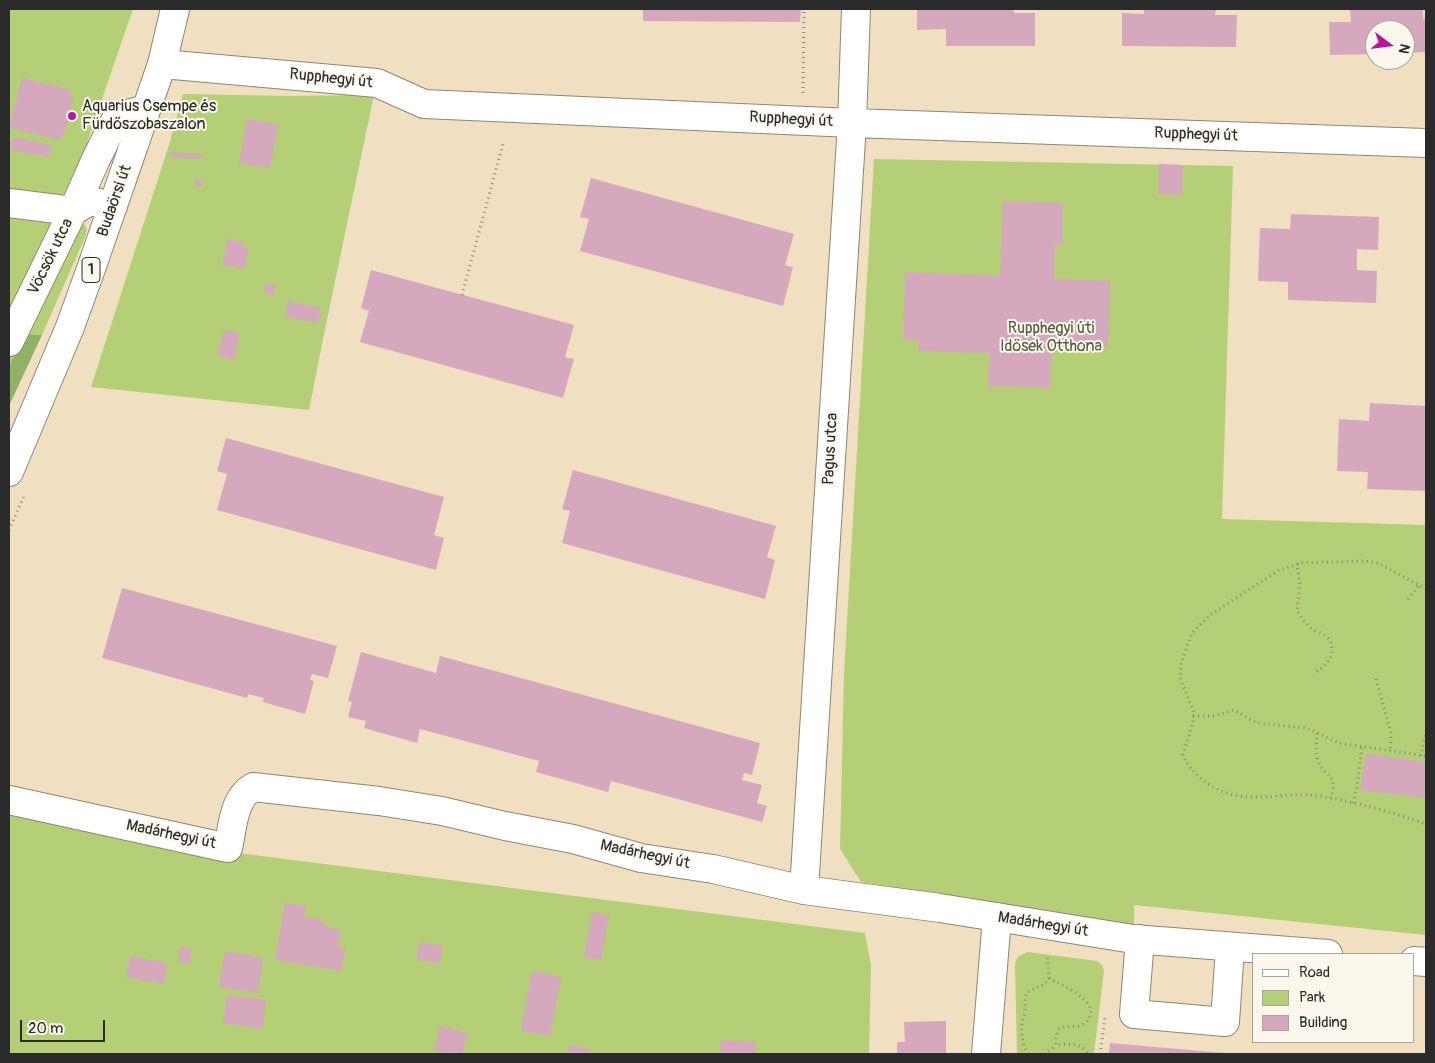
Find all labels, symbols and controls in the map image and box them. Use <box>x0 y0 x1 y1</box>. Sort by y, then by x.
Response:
north arrow <box>1365 20 1415 70</box>
text: N <box>1395 42 1413 56</box>
street label: Rupphegyi út <box>288 65 374 93</box>
place label: Aquarius Csempe és Fürdőszobaszalon <box>82 97 216 135</box>
street label: Rupphegyi út <box>749 108 833 132</box>
marker: Aquarius Csempe és Fürdőszobaszalon <box>66 110 78 122</box>
street label: Rupphegyi út <box>1154 124 1238 146</box>
street label: Budaörsi út <box>94 162 136 240</box>
street label: Vöcsök utca <box>24 216 78 298</box>
road number: 1 <box>82 258 100 282</box>
park label: Rupphegyi úti Idősek Otthona <box>1000 319 1102 357</box>
street label: Pagus utca <box>820 412 842 486</box>
street label: Madárhegyi út <box>124 816 218 854</box>
street label: Madárhegyi út <box>598 836 692 874</box>
street label: Madárhegyi út <box>996 908 1090 942</box>
legend <box>1252 953 1415 1043</box>
text: Road <box>1299 963 1330 982</box>
text: Park <box>1299 988 1325 1007</box>
scale bar <box>22 1010 108 1042</box>
text: Building <box>1299 1013 1347 1032</box>
text: 20 m <box>28 1019 63 1038</box>

